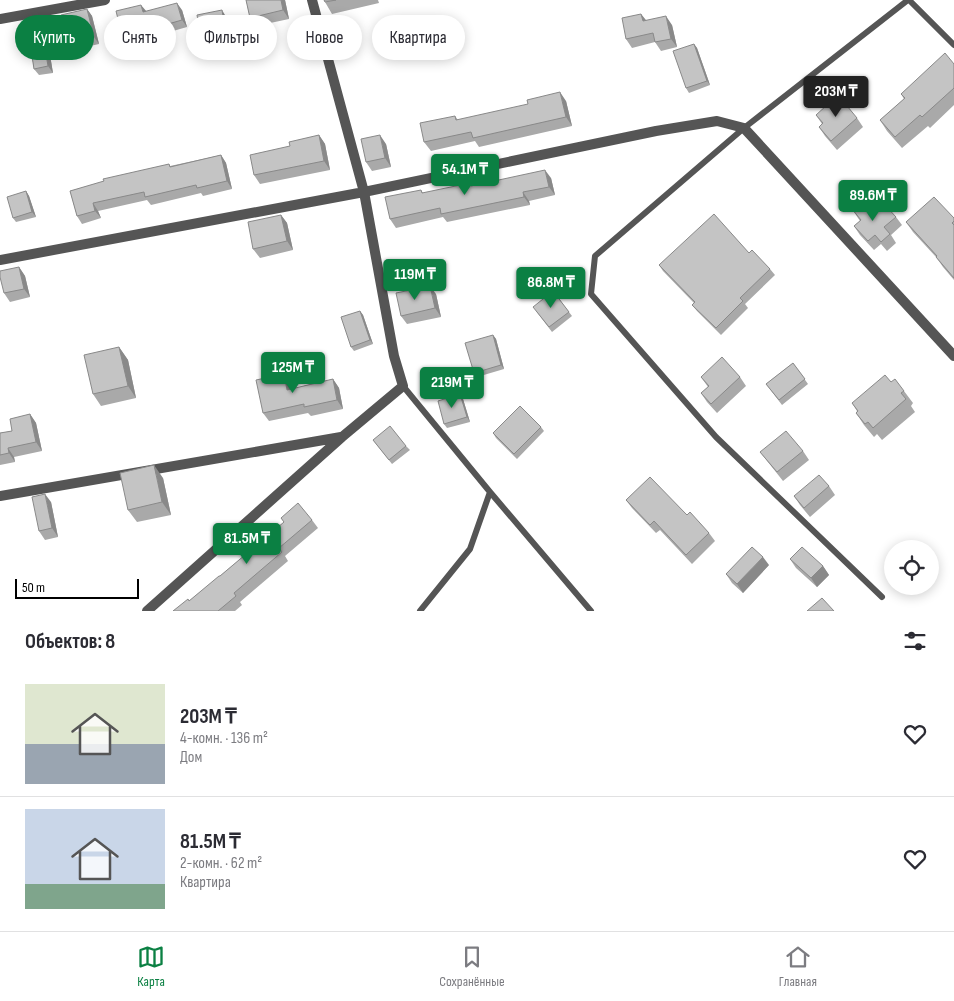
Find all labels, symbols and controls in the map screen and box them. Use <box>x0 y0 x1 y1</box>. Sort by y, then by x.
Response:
chip: Купить <box>15 15 94 60</box>
chip: Снять <box>104 15 176 60</box>
chip: Фильтры <box>186 15 277 60</box>
chip: Новое <box>287 15 362 60</box>
chip: Квартира <box>372 15 465 60</box>
pin: 203M ₸ <box>795 76 877 118</box>
text: 203M ₸ <box>814 82 858 101</box>
pin: 54.1M ₸ <box>419 154 511 196</box>
text: 54.1M ₸ <box>442 160 488 179</box>
pin: 89.6M ₸ <box>827 180 919 222</box>
text: 89.6M ₸ <box>849 186 897 205</box>
pin: 119M ₸ <box>374 258 456 301</box>
text: 119M ₸ <box>394 265 436 284</box>
pin: 86.8M ₸ <box>505 266 597 309</box>
text: 86.8M ₸ <box>527 273 575 292</box>
pin: 125M ₸ <box>252 352 334 394</box>
text: 125M ₸ <box>272 358 314 377</box>
pin: 219M ₸ <box>411 366 493 409</box>
text: 219M ₸ <box>431 373 473 392</box>
pin: 81.5M ₸ <box>201 522 293 565</box>
text: 81.5M ₸ <box>224 529 270 548</box>
map controls <box>884 540 939 595</box>
button: locate <box>884 540 939 595</box>
scale bar <box>15 576 139 599</box>
text: 50 m <box>22 579 45 596</box>
icon: filters <box>901 627 929 655</box>
text: Объектов: 8 <box>25 629 115 654</box>
icon: home <box>65 704 125 764</box>
text: 203M ₸ <box>180 704 237 729</box>
icon: heart <box>901 720 929 748</box>
text: 4-комн. · 136 m² <box>180 729 268 748</box>
text: Дом <box>180 748 202 767</box>
icon: home <box>65 829 125 889</box>
text: 81.5M ₸ <box>180 829 241 854</box>
icon: heart <box>901 845 929 873</box>
text: 2-комн. · 62 m² <box>180 854 262 873</box>
text: Квартира <box>180 873 231 892</box>
tab: Карта <box>137 943 165 990</box>
tab: Сохранённые <box>439 943 505 990</box>
tab: Главная <box>779 943 817 990</box>

